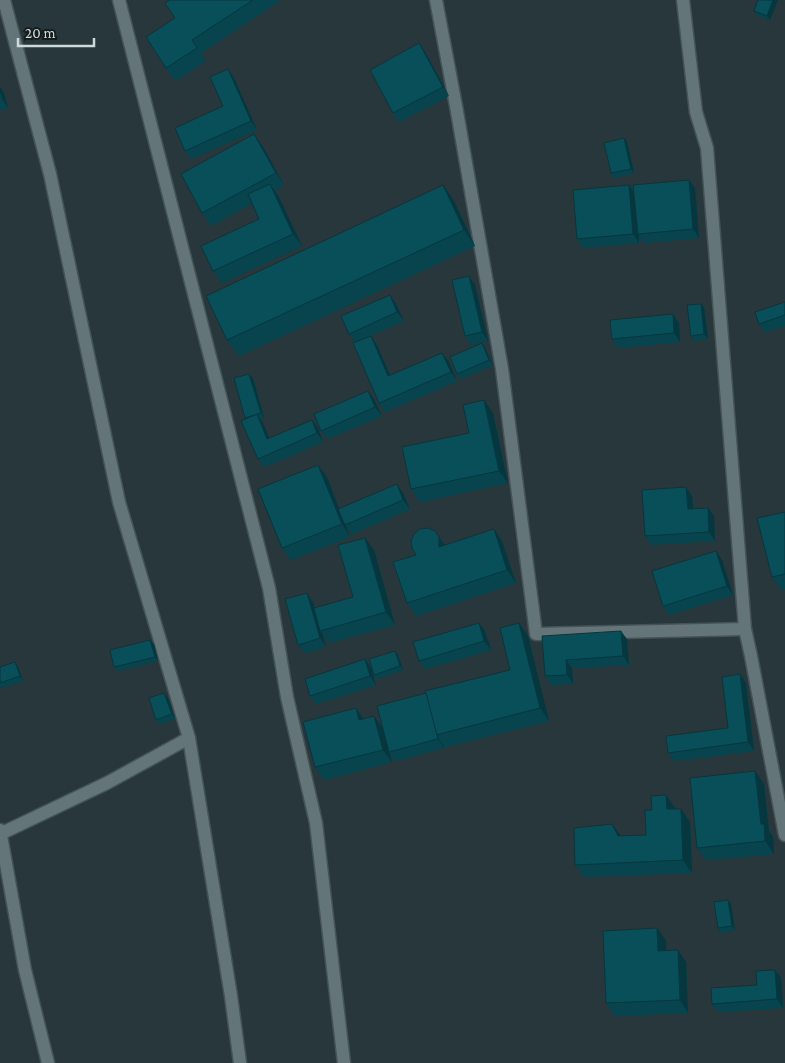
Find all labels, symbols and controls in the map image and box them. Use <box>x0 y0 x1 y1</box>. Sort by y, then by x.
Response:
scale bar <box>18 15 94 47</box>
text: 20 m <box>25 25 56 41</box>

